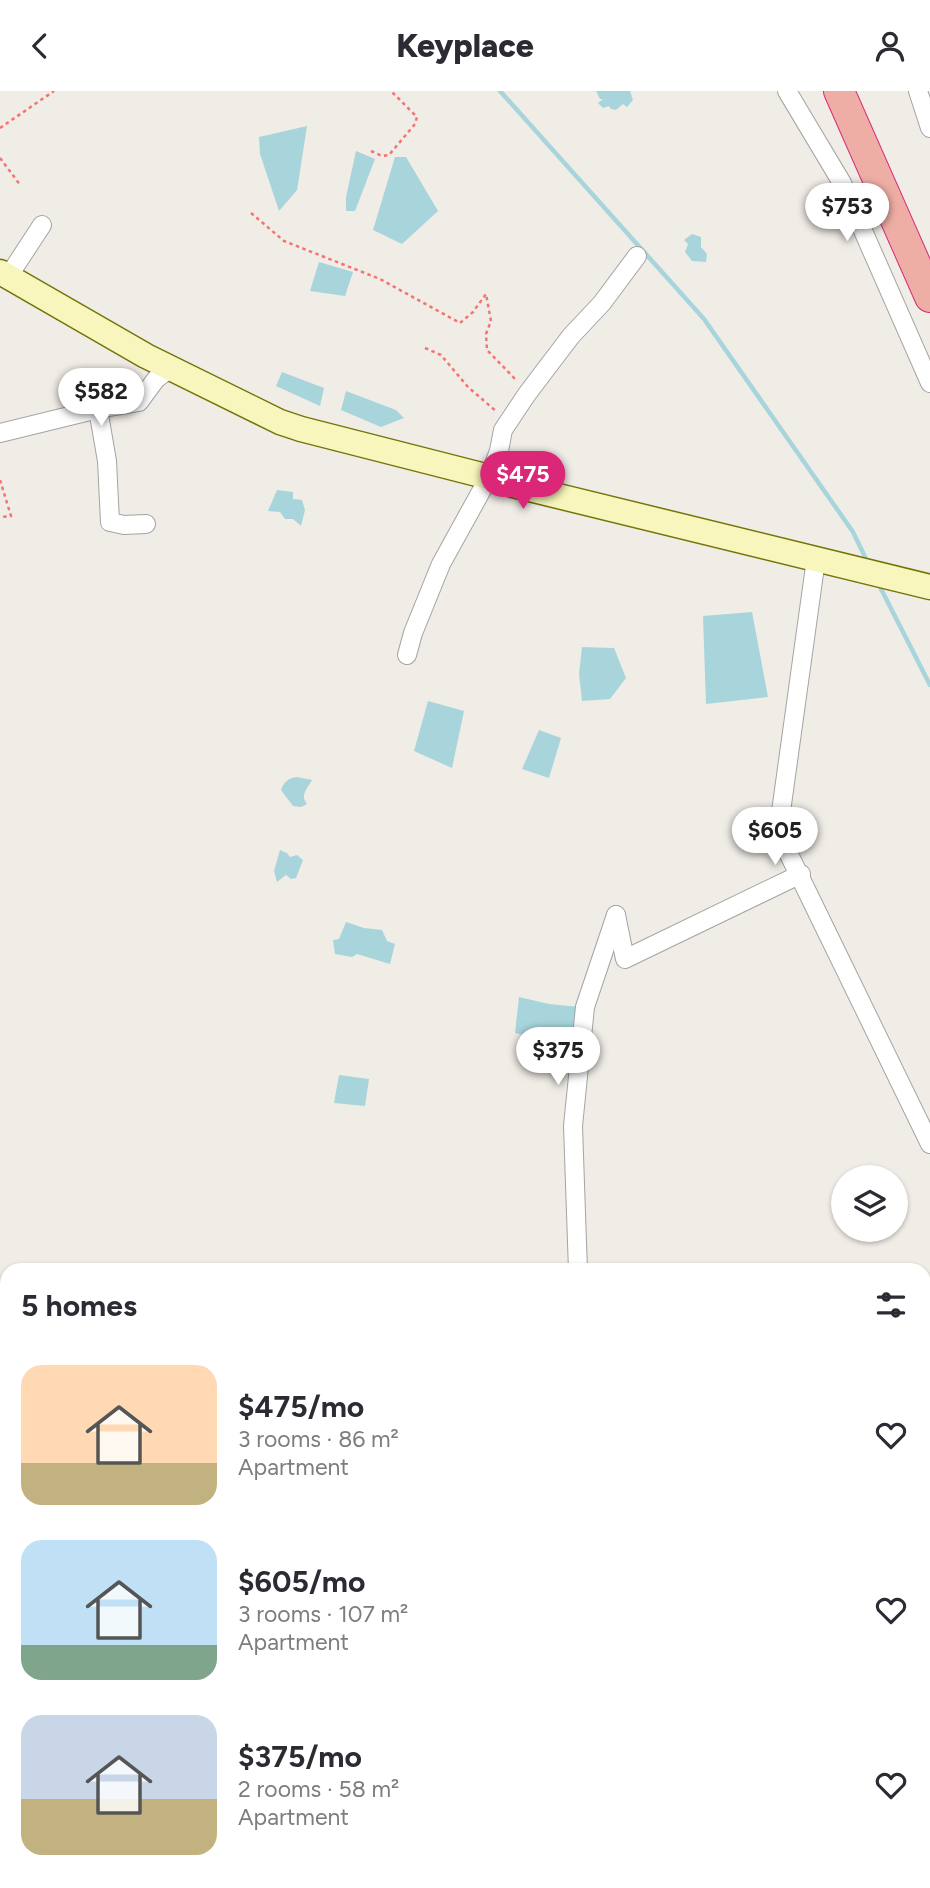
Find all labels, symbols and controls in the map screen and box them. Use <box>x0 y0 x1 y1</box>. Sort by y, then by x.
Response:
icon: back <box>21 27 59 65</box>
text: Keyplace <box>396 27 534 65</box>
icon: person <box>871 27 909 65</box>
pin: $753 <box>806 183 888 243</box>
text: $753 <box>821 192 873 220</box>
pin: $582 <box>60 369 142 428</box>
text: $582 <box>74 377 128 405</box>
pin: $475 <box>482 451 564 511</box>
text: $475 <box>496 460 550 488</box>
pin: $605 <box>734 807 816 867</box>
text: $605 <box>748 816 802 844</box>
pin: $375 <box>517 1027 599 1087</box>
text: $375 <box>532 1036 584 1064</box>
map controls <box>831 1165 908 1242</box>
button: layers <box>831 1165 908 1242</box>
icon: filters <box>872 1286 910 1324</box>
text: 5 homes <box>21 1287 137 1324</box>
text: $475/mo <box>238 1388 364 1425</box>
icon: home <box>77 1393 161 1477</box>
icon: heart <box>872 1416 910 1454</box>
text: 3 rooms · 86 m² <box>238 1425 399 1453</box>
text: Apartment <box>238 1453 349 1481</box>
text: $605/mo <box>238 1563 365 1600</box>
icon: home <box>77 1568 161 1652</box>
icon: heart <box>872 1591 910 1629</box>
text: 3 rooms · 107 m² <box>238 1600 408 1628</box>
text: Apartment <box>238 1628 349 1656</box>
text: $375/mo <box>238 1738 362 1775</box>
icon: home <box>77 1743 161 1827</box>
icon: heart <box>872 1766 910 1804</box>
text: 2 rooms · 58 m² <box>238 1775 399 1803</box>
text: Apartment <box>238 1803 349 1831</box>

